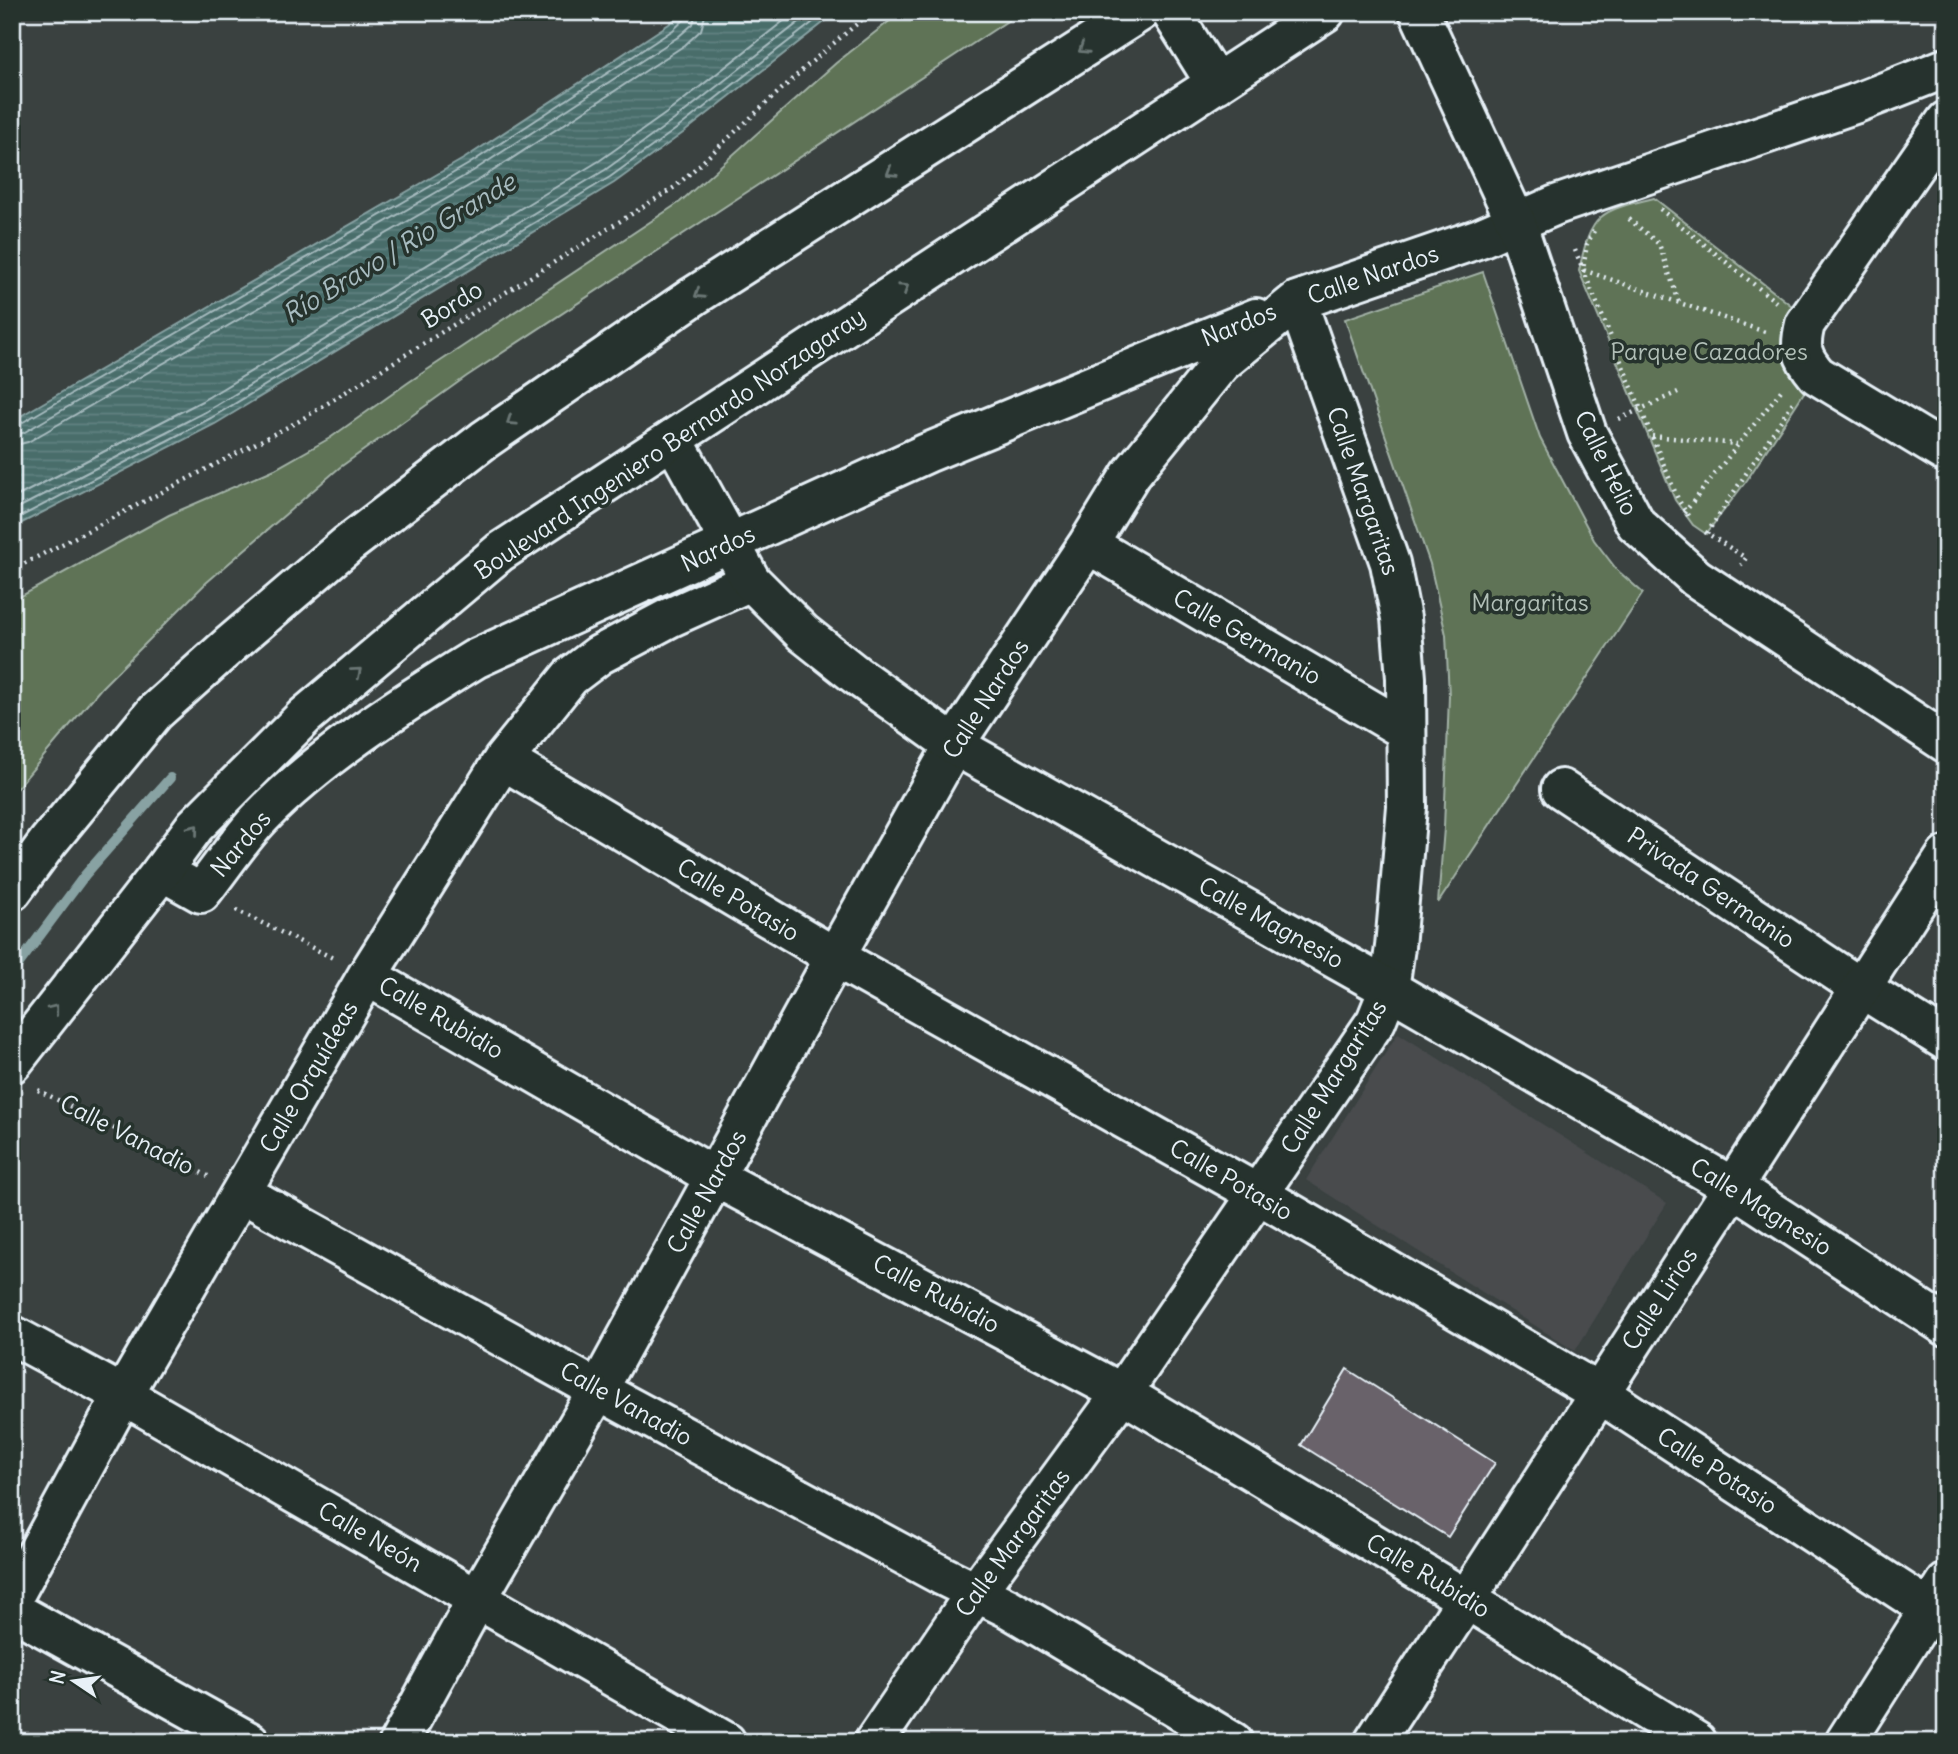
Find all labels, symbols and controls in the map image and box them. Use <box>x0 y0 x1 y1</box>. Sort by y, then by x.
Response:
one-way arrow <box>1078 41 1091 53</box>
one-way arrow <box>886 163 899 176</box>
water label: Río Bravo / Rio Grande <box>276 164 523 330</box>
street label: Calle Nardos <box>1303 238 1442 311</box>
street label: Bordo <box>415 274 488 334</box>
one-way arrow <box>896 284 909 296</box>
one-way arrow <box>694 285 707 298</box>
street label: Nardos <box>1197 296 1280 353</box>
street label: Boulevard Ingeniero Bernardo Norzagaray <box>468 301 871 586</box>
park label: Parque Cazadores <box>1610 336 1808 366</box>
street label: Calle Margaritas <box>1321 402 1407 579</box>
street label: Calle Helio <box>1569 405 1645 520</box>
one-way arrow <box>506 413 519 425</box>
street label: Nardos <box>676 518 759 578</box>
street label: Calle Germanio <box>1168 582 1327 691</box>
park label: Margaritas <box>1471 587 1589 617</box>
street label: Calle Nardos <box>935 633 1035 764</box>
one-way arrow <box>349 668 362 680</box>
street label: Nardos <box>204 804 277 883</box>
street label: Privada Germanio <box>1622 820 1801 954</box>
one-way arrow <box>185 825 198 837</box>
street label: Calle Potasio <box>672 851 805 947</box>
street label: Calle Magnesio <box>1194 870 1349 974</box>
street label: Calle Rubidio <box>374 969 509 1065</box>
street label: Calle Margaritas <box>1274 994 1393 1159</box>
street label: Calle Orquídeas <box>252 995 364 1158</box>
one-way arrow <box>46 1004 59 1016</box>
street label: Calle Vanadio <box>55 1087 200 1181</box>
street label: Calle Nardos <box>660 1124 752 1259</box>
street label: Calle Potasio <box>1164 1132 1299 1227</box>
street label: Calle Magnesio <box>1685 1151 1838 1262</box>
street label: Calle Lirios <box>1615 1241 1704 1356</box>
street label: Calle Rubidio <box>868 1247 1005 1339</box>
street label: Calle Vanadio <box>555 1354 698 1452</box>
street label: Calle Potasio <box>1652 1420 1783 1520</box>
street label: Calle Margaritas <box>948 1462 1076 1623</box>
street label: Calle Neón <box>313 1494 428 1578</box>
street label: Calle Rubidio <box>1361 1526 1496 1624</box>
north arrow <box>38 1646 108 1716</box>
text: N <box>44 1668 71 1686</box>

